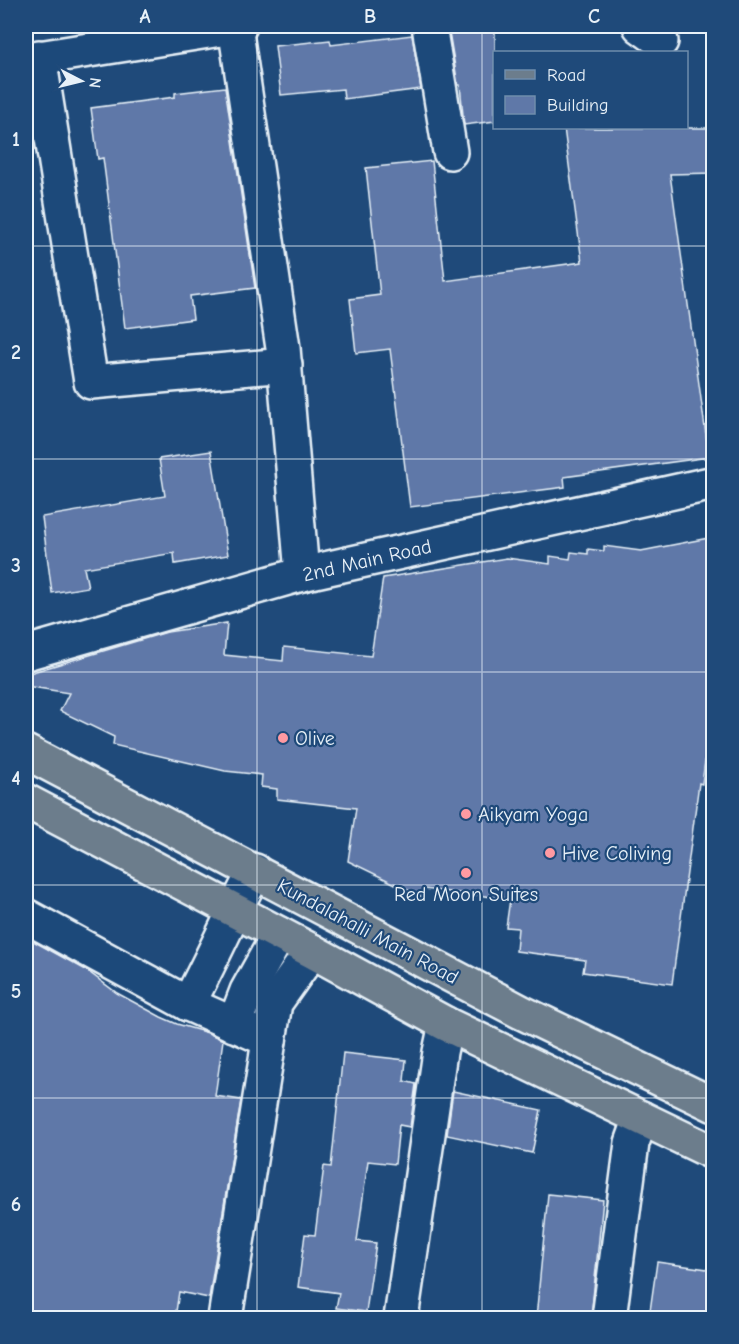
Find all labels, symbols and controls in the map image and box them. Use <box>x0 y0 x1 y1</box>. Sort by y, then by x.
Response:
text: A <box>139 5 151 28</box>
text: B <box>364 5 376 28</box>
text: C <box>588 5 600 28</box>
north arrow <box>51 51 111 111</box>
legend <box>493 51 688 129</box>
text: Road <box>547 65 586 86</box>
text: N <box>85 76 104 89</box>
text: Building <box>547 95 609 116</box>
text: 1 <box>12 128 20 151</box>
text: 2 <box>11 341 21 364</box>
street label: 2nd Main Road <box>301 535 434 586</box>
text: 3 <box>11 554 21 577</box>
place label: Olive <box>295 727 335 750</box>
marker: Olive <box>276 731 290 745</box>
text: 4 <box>11 767 21 790</box>
place label: Aikyam Yoga <box>478 803 588 826</box>
marker: Aikyam Yoga <box>459 807 473 821</box>
place label: Hive Coliving <box>562 842 672 865</box>
marker: Hive Coliving <box>543 846 557 860</box>
marker: Red Moon Suites <box>459 866 473 880</box>
street label: Kundalahalli Main Road <box>273 874 462 989</box>
place label: Red Moon Suites <box>394 883 538 906</box>
text: 5 <box>11 980 21 1003</box>
text: 6 <box>11 1193 21 1216</box>

